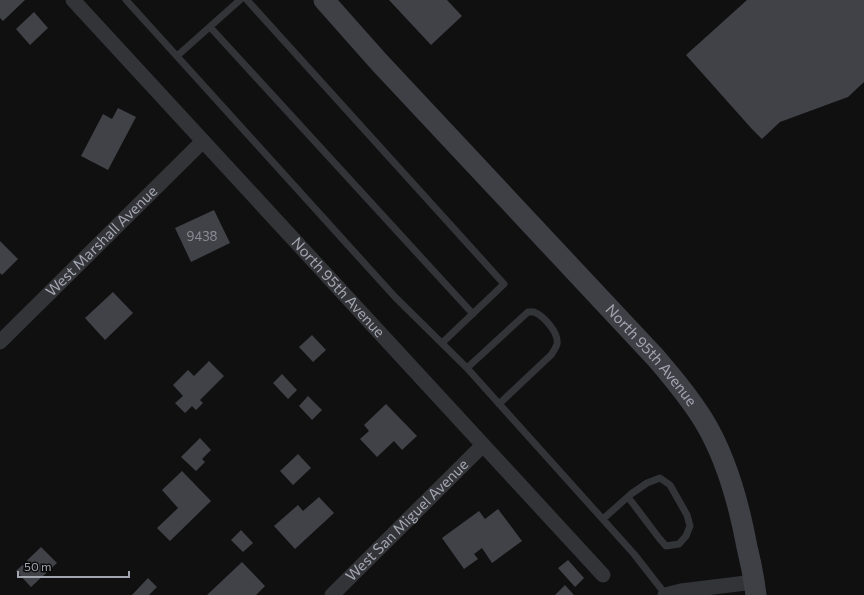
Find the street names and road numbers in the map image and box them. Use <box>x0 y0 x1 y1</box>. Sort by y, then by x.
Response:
street label: West Marshall Avenue <box>41 182 160 300</box>
street label: North 95th Avenue <box>288 233 389 341</box>
street label: North 95th Avenue <box>602 300 701 409</box>
street label: West San Miguel Avenue <box>341 455 472 584</box>

